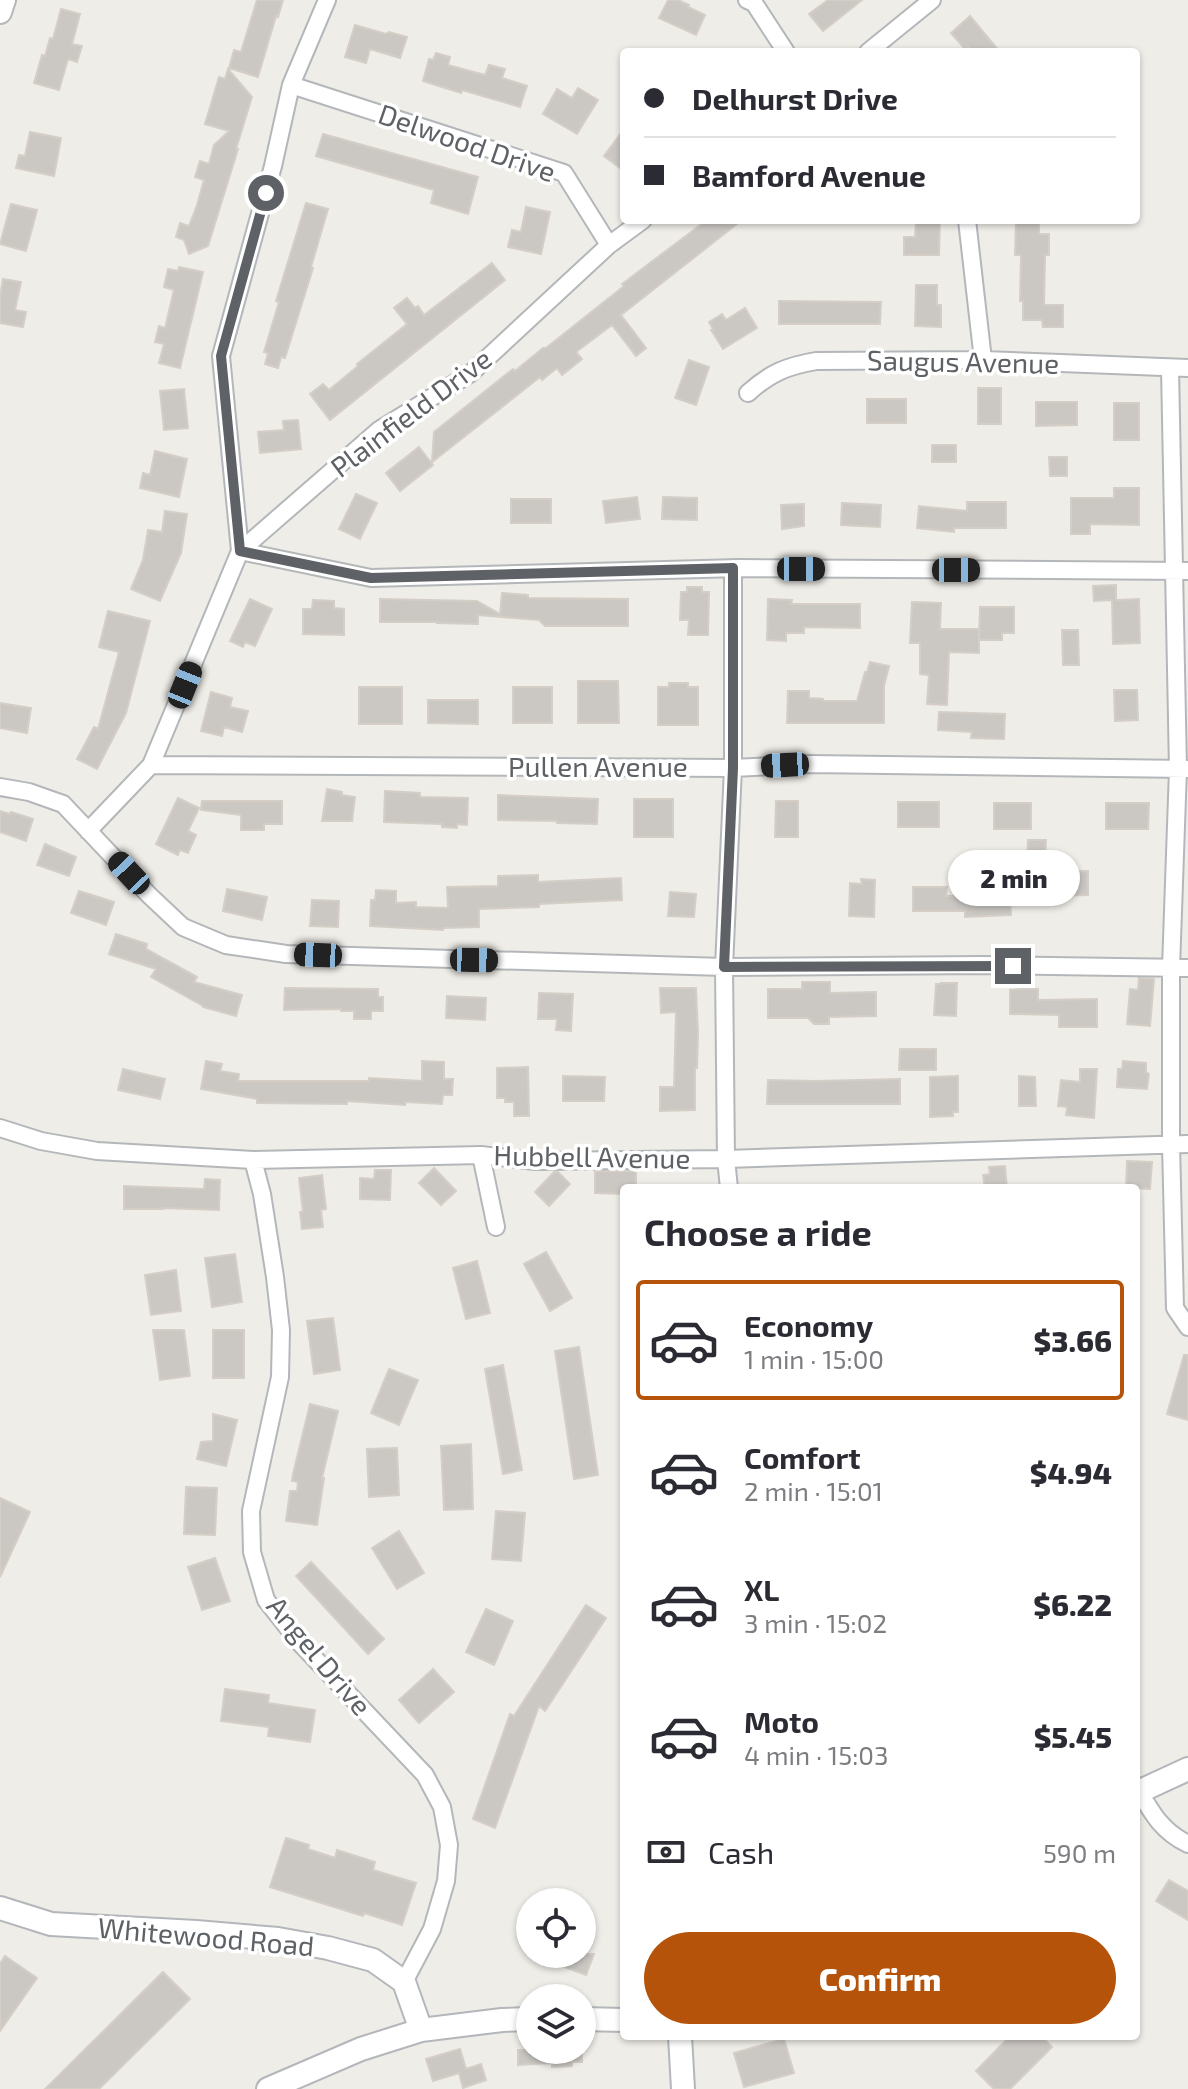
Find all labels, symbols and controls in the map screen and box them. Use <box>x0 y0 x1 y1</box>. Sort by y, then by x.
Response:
text: Delhurst Drive <box>692 80 898 116</box>
street label: Delwood Drive <box>374 96 560 188</box>
text: Bamford Avenue <box>692 157 926 193</box>
route start <box>248 175 284 211</box>
street label: Plainfield Drive <box>323 341 498 484</box>
street label: Saugus Avenue <box>867 342 1059 380</box>
car <box>777 557 825 581</box>
car <box>932 558 980 582</box>
car <box>165 658 205 712</box>
street label: Pullen Avenue <box>508 749 688 783</box>
car <box>760 752 810 778</box>
car <box>104 847 154 899</box>
callout: 2 min <box>947 850 1079 906</box>
text: 2 min <box>980 862 1048 893</box>
car <box>294 942 342 968</box>
car <box>450 948 498 972</box>
route end <box>995 948 1031 984</box>
street label: Hubbell Avenue <box>493 1137 691 1175</box>
text: Choose a ride <box>644 1210 872 1253</box>
icon: car <box>648 1304 720 1376</box>
text: Economy <box>744 1307 873 1343</box>
text: $3.66 <box>1034 1322 1112 1358</box>
text: 1 min · 15:00 <box>744 1343 884 1374</box>
icon: car <box>648 1436 720 1508</box>
text: Comfort <box>744 1439 861 1475</box>
text: $4.94 <box>1030 1454 1112 1490</box>
text: 2 min · 15:01 <box>744 1475 883 1506</box>
icon: car <box>648 1568 720 1640</box>
text: XL <box>744 1571 779 1607</box>
text: $6.22 <box>1033 1586 1112 1622</box>
street label: Angel Drive <box>260 1589 379 1722</box>
text: 3 min · 15:02 <box>744 1607 887 1638</box>
icon: car <box>648 1700 720 1772</box>
text: Moto <box>744 1703 819 1739</box>
text: $5.45 <box>1034 1718 1112 1754</box>
text: 4 min · 15:03 <box>744 1739 888 1770</box>
icon: cash <box>644 1830 688 1874</box>
text: Cash <box>708 1834 774 1870</box>
text: 590 m <box>1043 1837 1116 1868</box>
map controls <box>516 1888 596 2064</box>
button: locate <box>516 1888 596 1968</box>
street label: Whitewood Road <box>97 1910 316 1962</box>
button: Confirm <box>644 1932 1116 2024</box>
button: layers <box>516 1984 596 2064</box>

